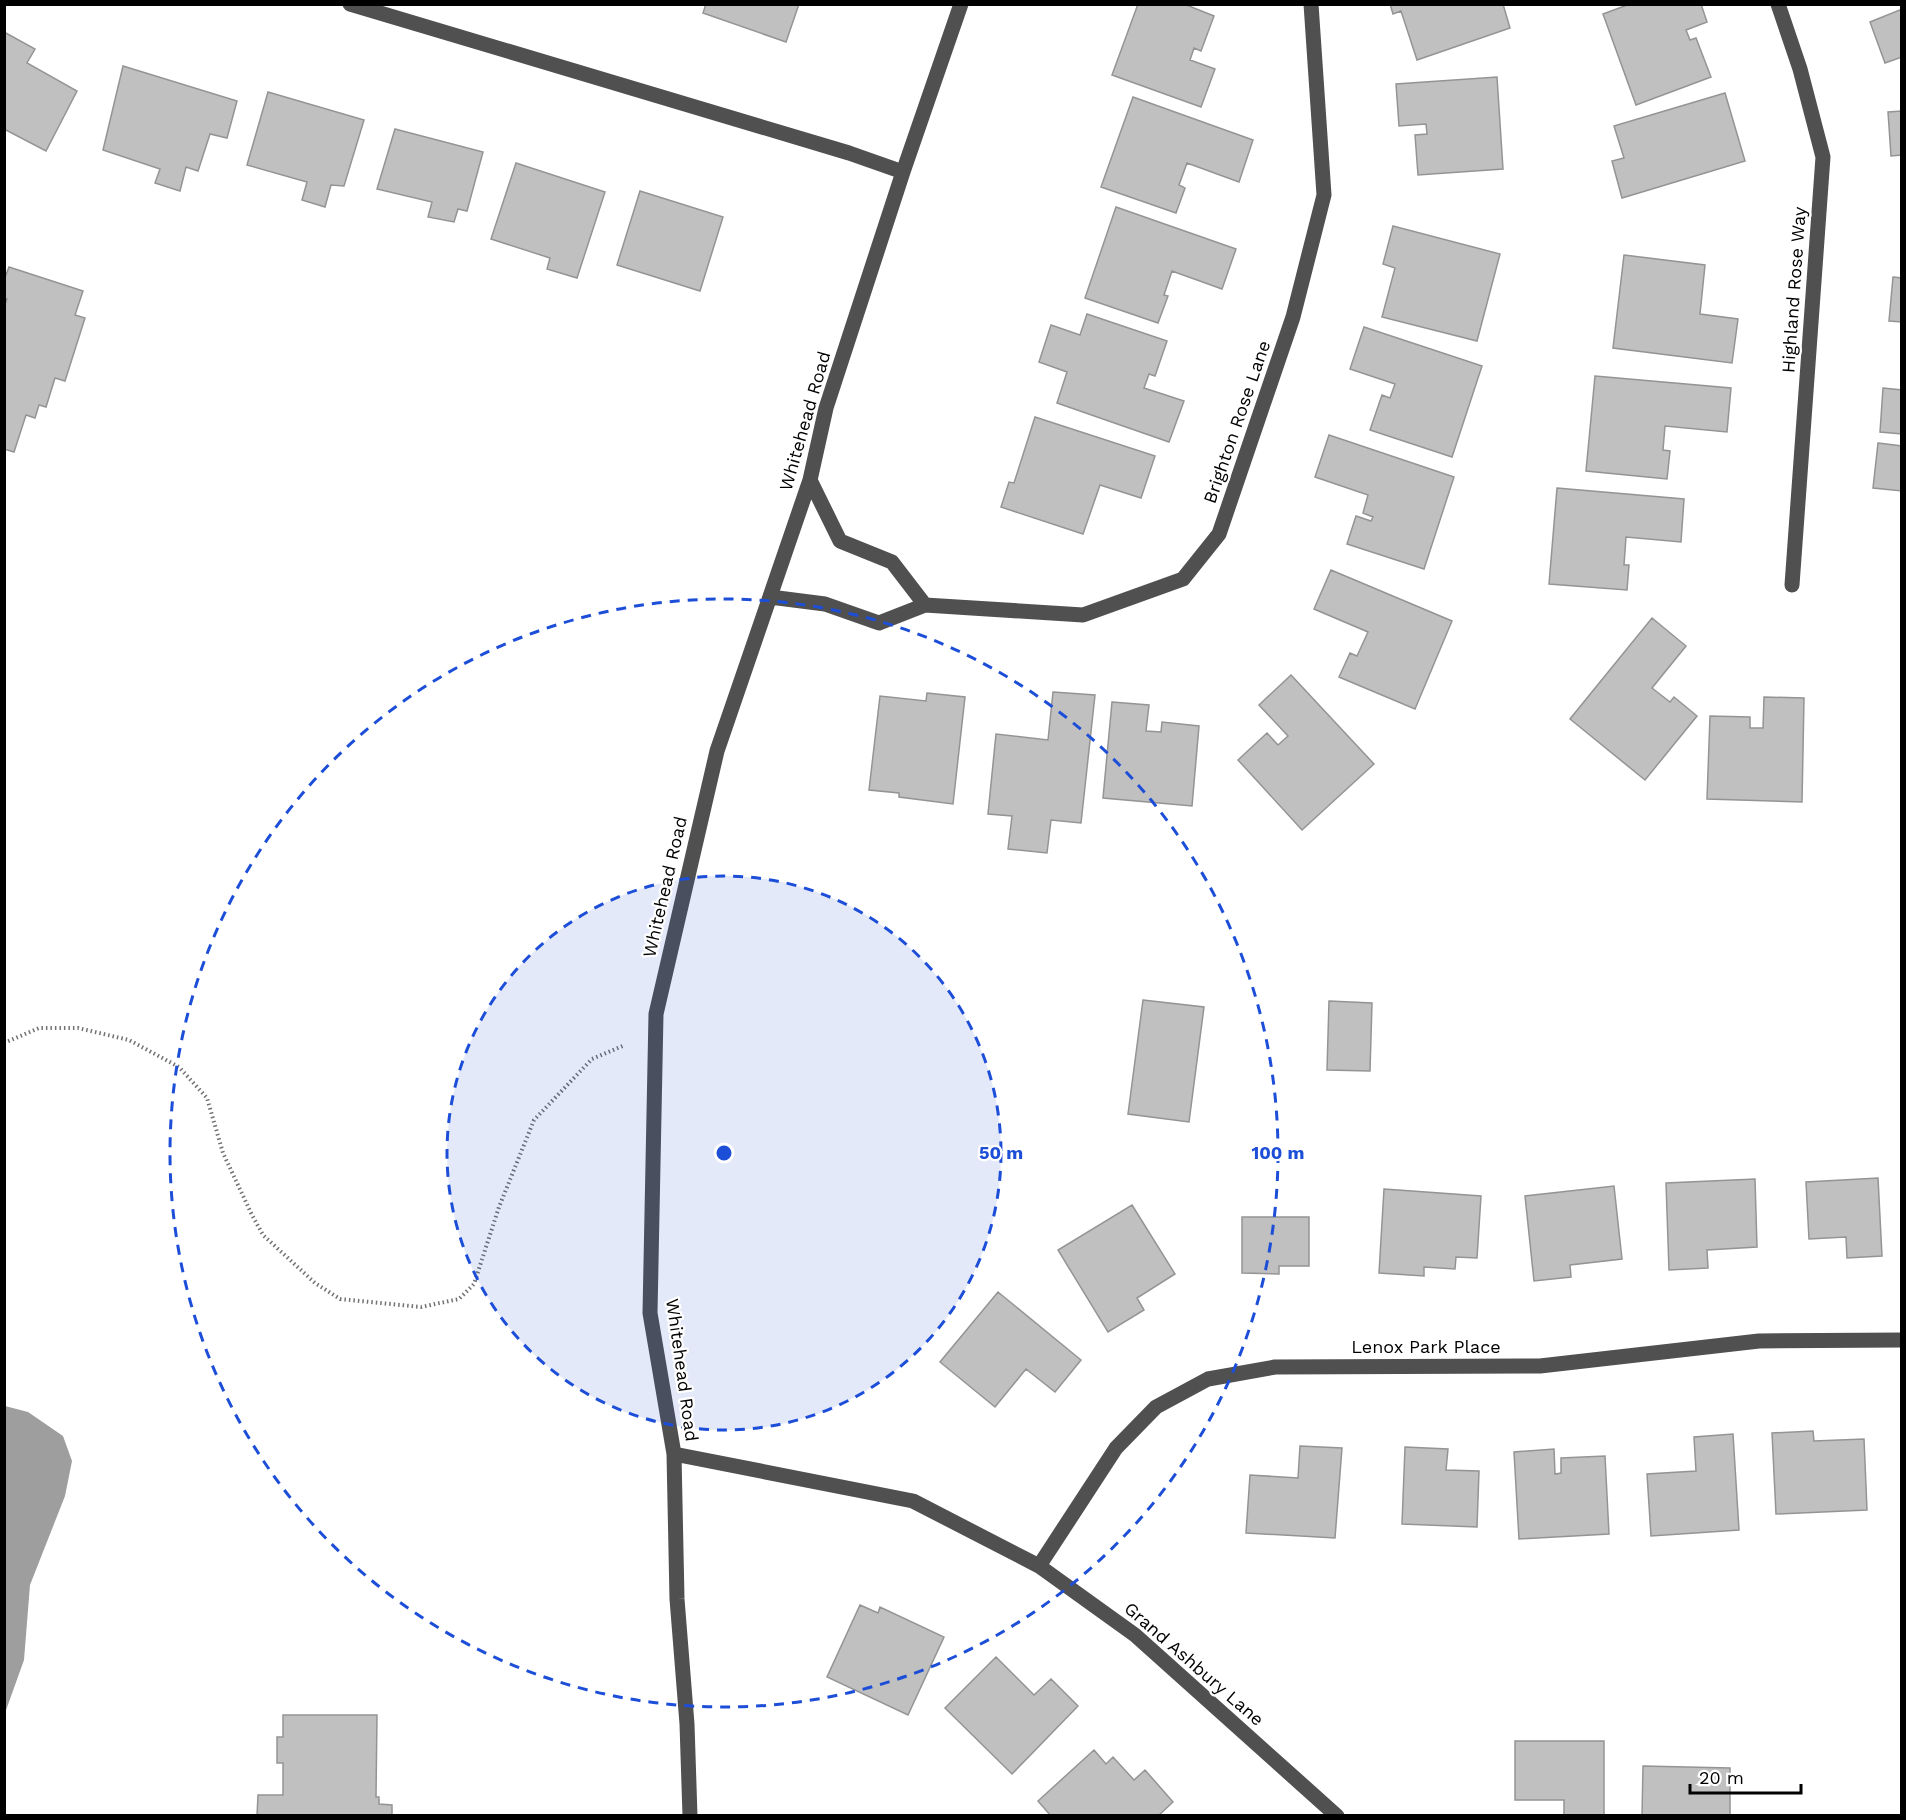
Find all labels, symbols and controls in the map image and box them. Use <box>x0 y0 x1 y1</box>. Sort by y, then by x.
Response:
street label: Highland Rose Way <box>1777 205 1810 374</box>
street label: Brighton Rose Lane <box>1199 338 1274 506</box>
street label: Whitehead Road <box>775 349 834 493</box>
street label: Whitehead Road <box>638 814 691 960</box>
text: 50 m <box>979 1142 1023 1163</box>
text: 100 m <box>1251 1142 1305 1163</box>
centre of rings <box>714 1143 734 1163</box>
street label: Whitehead Road <box>662 1297 703 1443</box>
street label: Lenox Park Place <box>1351 1336 1501 1357</box>
street label: Grand Ashbury Lane <box>1120 1597 1268 1730</box>
scale bar <box>1690 1757 1801 1795</box>
text: 20 m <box>1699 1767 1744 1788</box>

